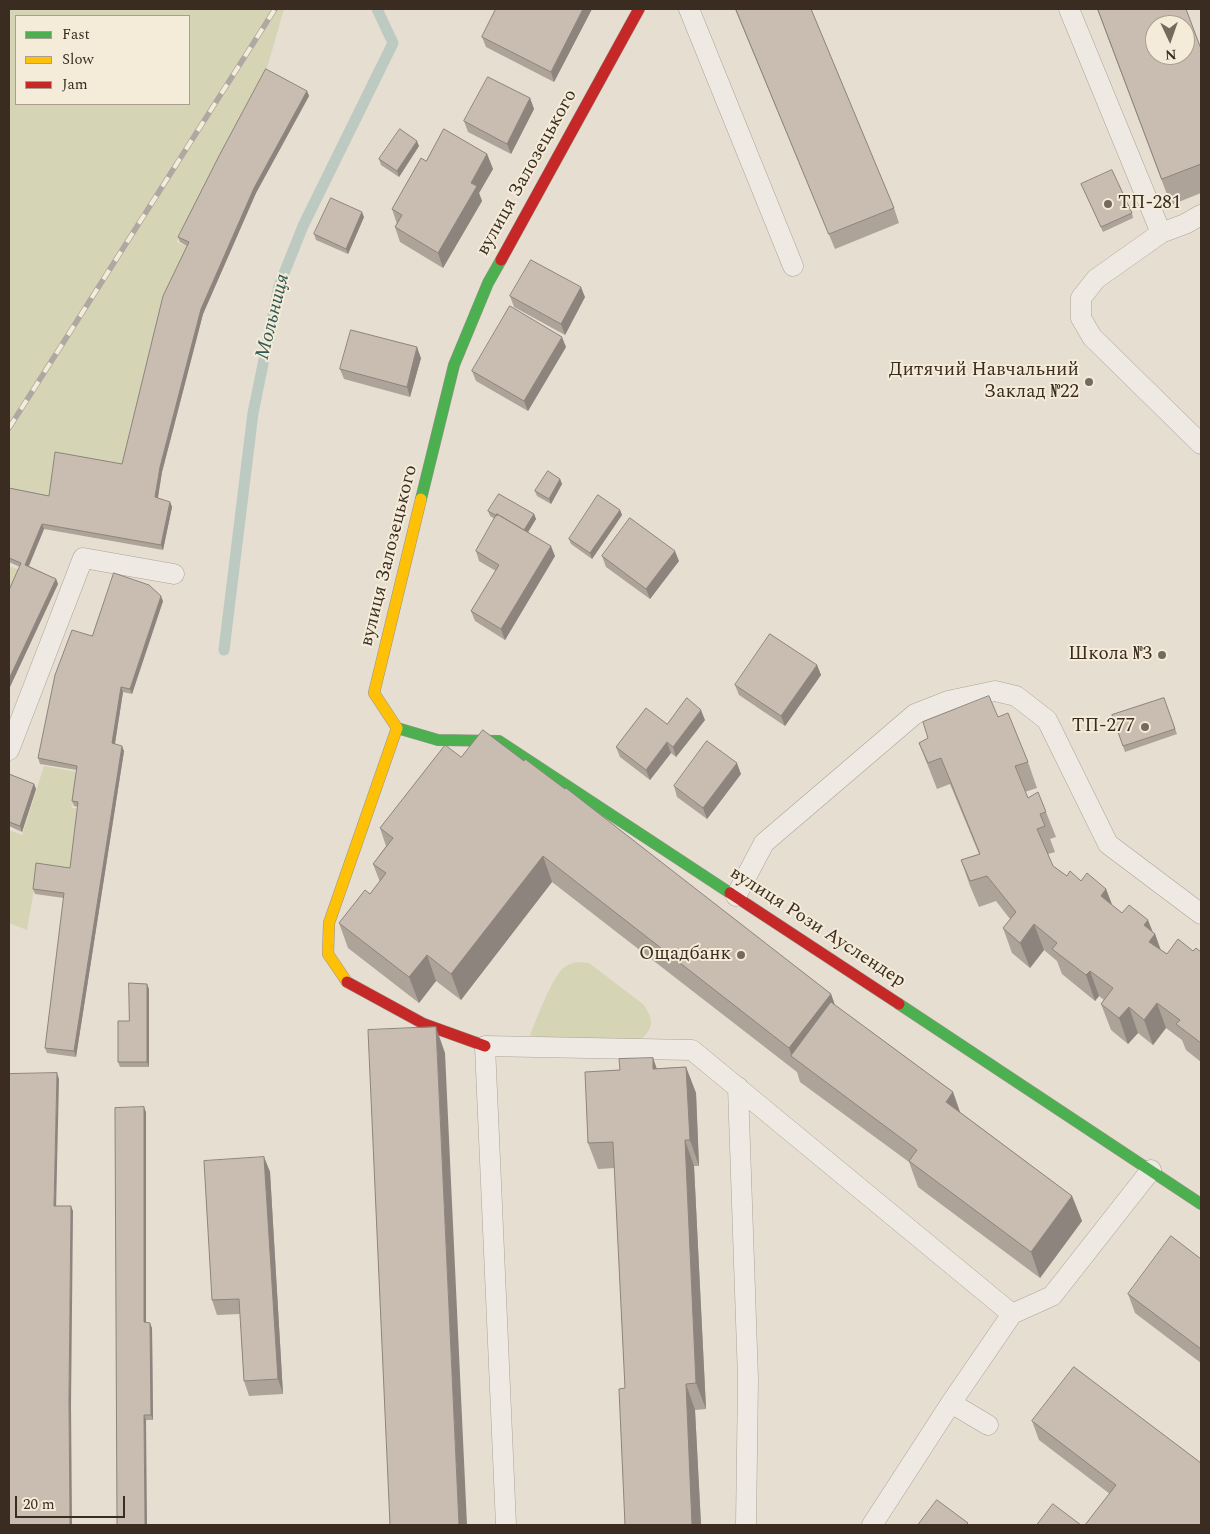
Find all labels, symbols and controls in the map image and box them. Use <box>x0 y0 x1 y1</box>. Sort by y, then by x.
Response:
legend <box>15 15 190 105</box>
north arrow <box>1145 15 1195 65</box>
text: Fast <box>62 23 90 46</box>
text: N <box>1164 44 1177 65</box>
text: Slow <box>62 48 94 71</box>
text: Jam <box>62 73 88 96</box>
street label: вулиця Залозецького <box>473 86 583 260</box>
place label: ТП-281 <box>1118 193 1181 215</box>
marker: ТП-281 <box>1102 198 1114 210</box>
water label: Мольниця <box>252 272 296 362</box>
place label: Дитячий Навчальний Заклад №22 <box>889 360 1079 404</box>
marker: Дитячий Навчальний Заклад №22 <box>1083 376 1095 388</box>
street label: вулиця Залозецького <box>356 463 424 649</box>
place label: Школа №3 <box>1068 644 1152 666</box>
marker: Школа №3 <box>1156 649 1168 661</box>
place label: ТП-277 <box>1072 716 1135 738</box>
marker: ТП-277 <box>1139 721 1151 733</box>
street label: вулиця Рози Ауслендер <box>725 863 909 993</box>
place label: Ощадбанк <box>639 944 731 966</box>
marker: Ощадбанк <box>735 949 747 961</box>
scale bar <box>18 1486 128 1518</box>
text: 20 m <box>23 1493 55 1516</box>

